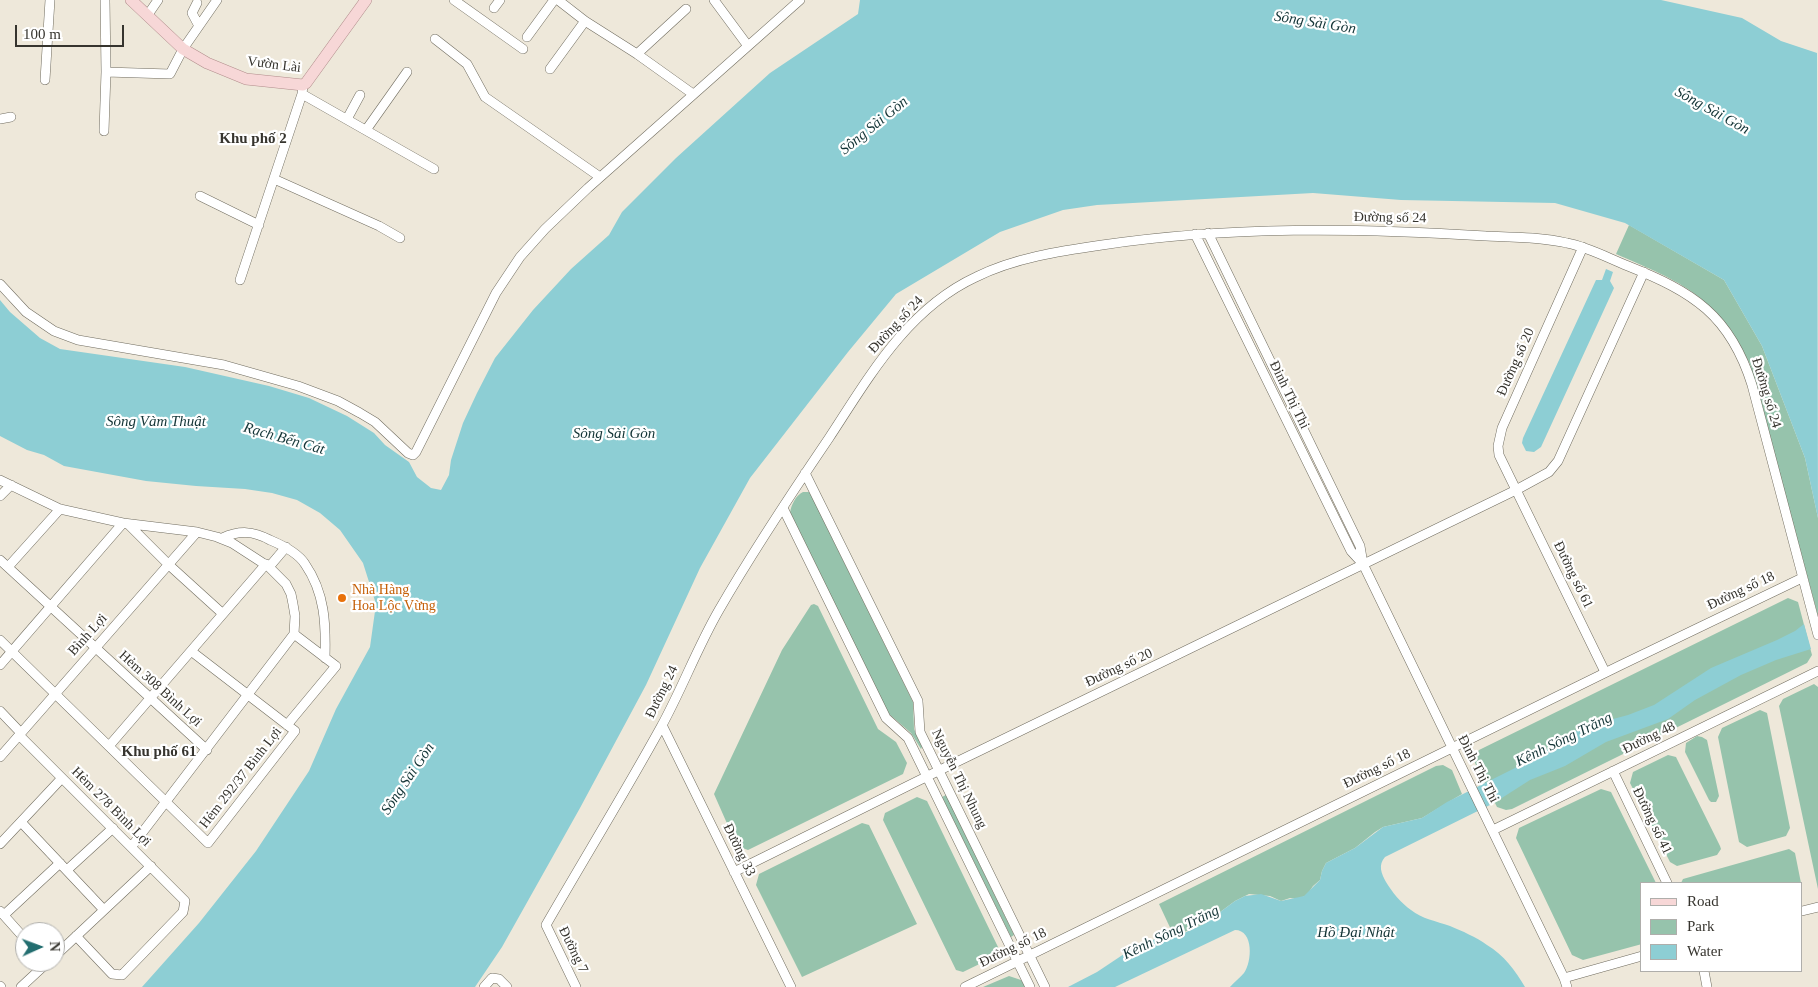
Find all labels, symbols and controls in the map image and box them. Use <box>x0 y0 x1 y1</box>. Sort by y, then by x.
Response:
water label: Sông Sài Gòn <box>1273 8 1357 38</box>
scale bar <box>18 15 126 47</box>
text: 100 m <box>23 26 61 42</box>
street label: Vườn Lài <box>246 53 302 77</box>
water label: Sông Sài Gòn <box>1672 83 1752 139</box>
water label: Sông Sài Gòn <box>836 93 912 159</box>
district label: Khu phố 2 <box>219 130 287 148</box>
street label: Đường số 24 <box>1354 209 1426 227</box>
street label: Đường số 24 <box>865 293 927 357</box>
street label: Đường số 20 <box>1494 325 1538 399</box>
street label: Đường số 24 <box>1747 356 1785 430</box>
street label: Đinh Thị Thi <box>1265 358 1313 432</box>
water label: Sông Vàm Thuật <box>106 413 206 431</box>
water label: Rạch Bến Cát <box>241 419 327 459</box>
water label: Sông Sài Gòn <box>573 425 655 443</box>
street label: Đường số 61 <box>1550 539 1596 611</box>
street label: Đường số 18 <box>1705 568 1777 614</box>
place label: Nhà Hàng Hoa Lộc Vừng <box>352 582 436 614</box>
marker: Nhà Hàng Hoa Lộc Vừng <box>336 592 348 604</box>
street label: Bình Lợi <box>65 611 111 659</box>
street label: Đường số 20 <box>1083 645 1155 691</box>
street label: Hẻm 308 Bình Lợi <box>115 647 205 731</box>
street label: Đường 24 <box>642 663 682 721</box>
water label: Kênh Sông Trăng <box>1513 709 1615 771</box>
street label: Đường 48 <box>1620 718 1678 758</box>
street label: Hẻm 292/37 Bình Lợi <box>196 724 286 832</box>
street label: Nguyễn Thị Nhung <box>928 726 990 832</box>
street label: Đinh Thị Thi <box>1454 732 1502 806</box>
water label: Sông Sài Gòn <box>377 740 439 818</box>
district label: Khu phố 61 <box>121 743 197 761</box>
street label: Đường số 18 <box>1341 746 1413 792</box>
street label: Hẻm 278 Bình Lợi <box>68 764 154 850</box>
street label: Đường số 41 <box>1629 785 1675 857</box>
street label: Đường 33 <box>719 821 759 879</box>
legend <box>1640 882 1803 972</box>
text: Road <box>1687 893 1719 909</box>
water label: Kênh Sông Trăng <box>1120 902 1222 964</box>
text: Park <box>1687 918 1715 934</box>
north arrow <box>15 922 65 972</box>
street label: Đường 7 <box>555 924 591 976</box>
water label: Hồ Đại Nhật <box>1317 924 1395 942</box>
street label: Đường số 18 <box>977 925 1049 971</box>
text: N <box>47 941 62 952</box>
text: Water <box>1687 943 1722 959</box>

